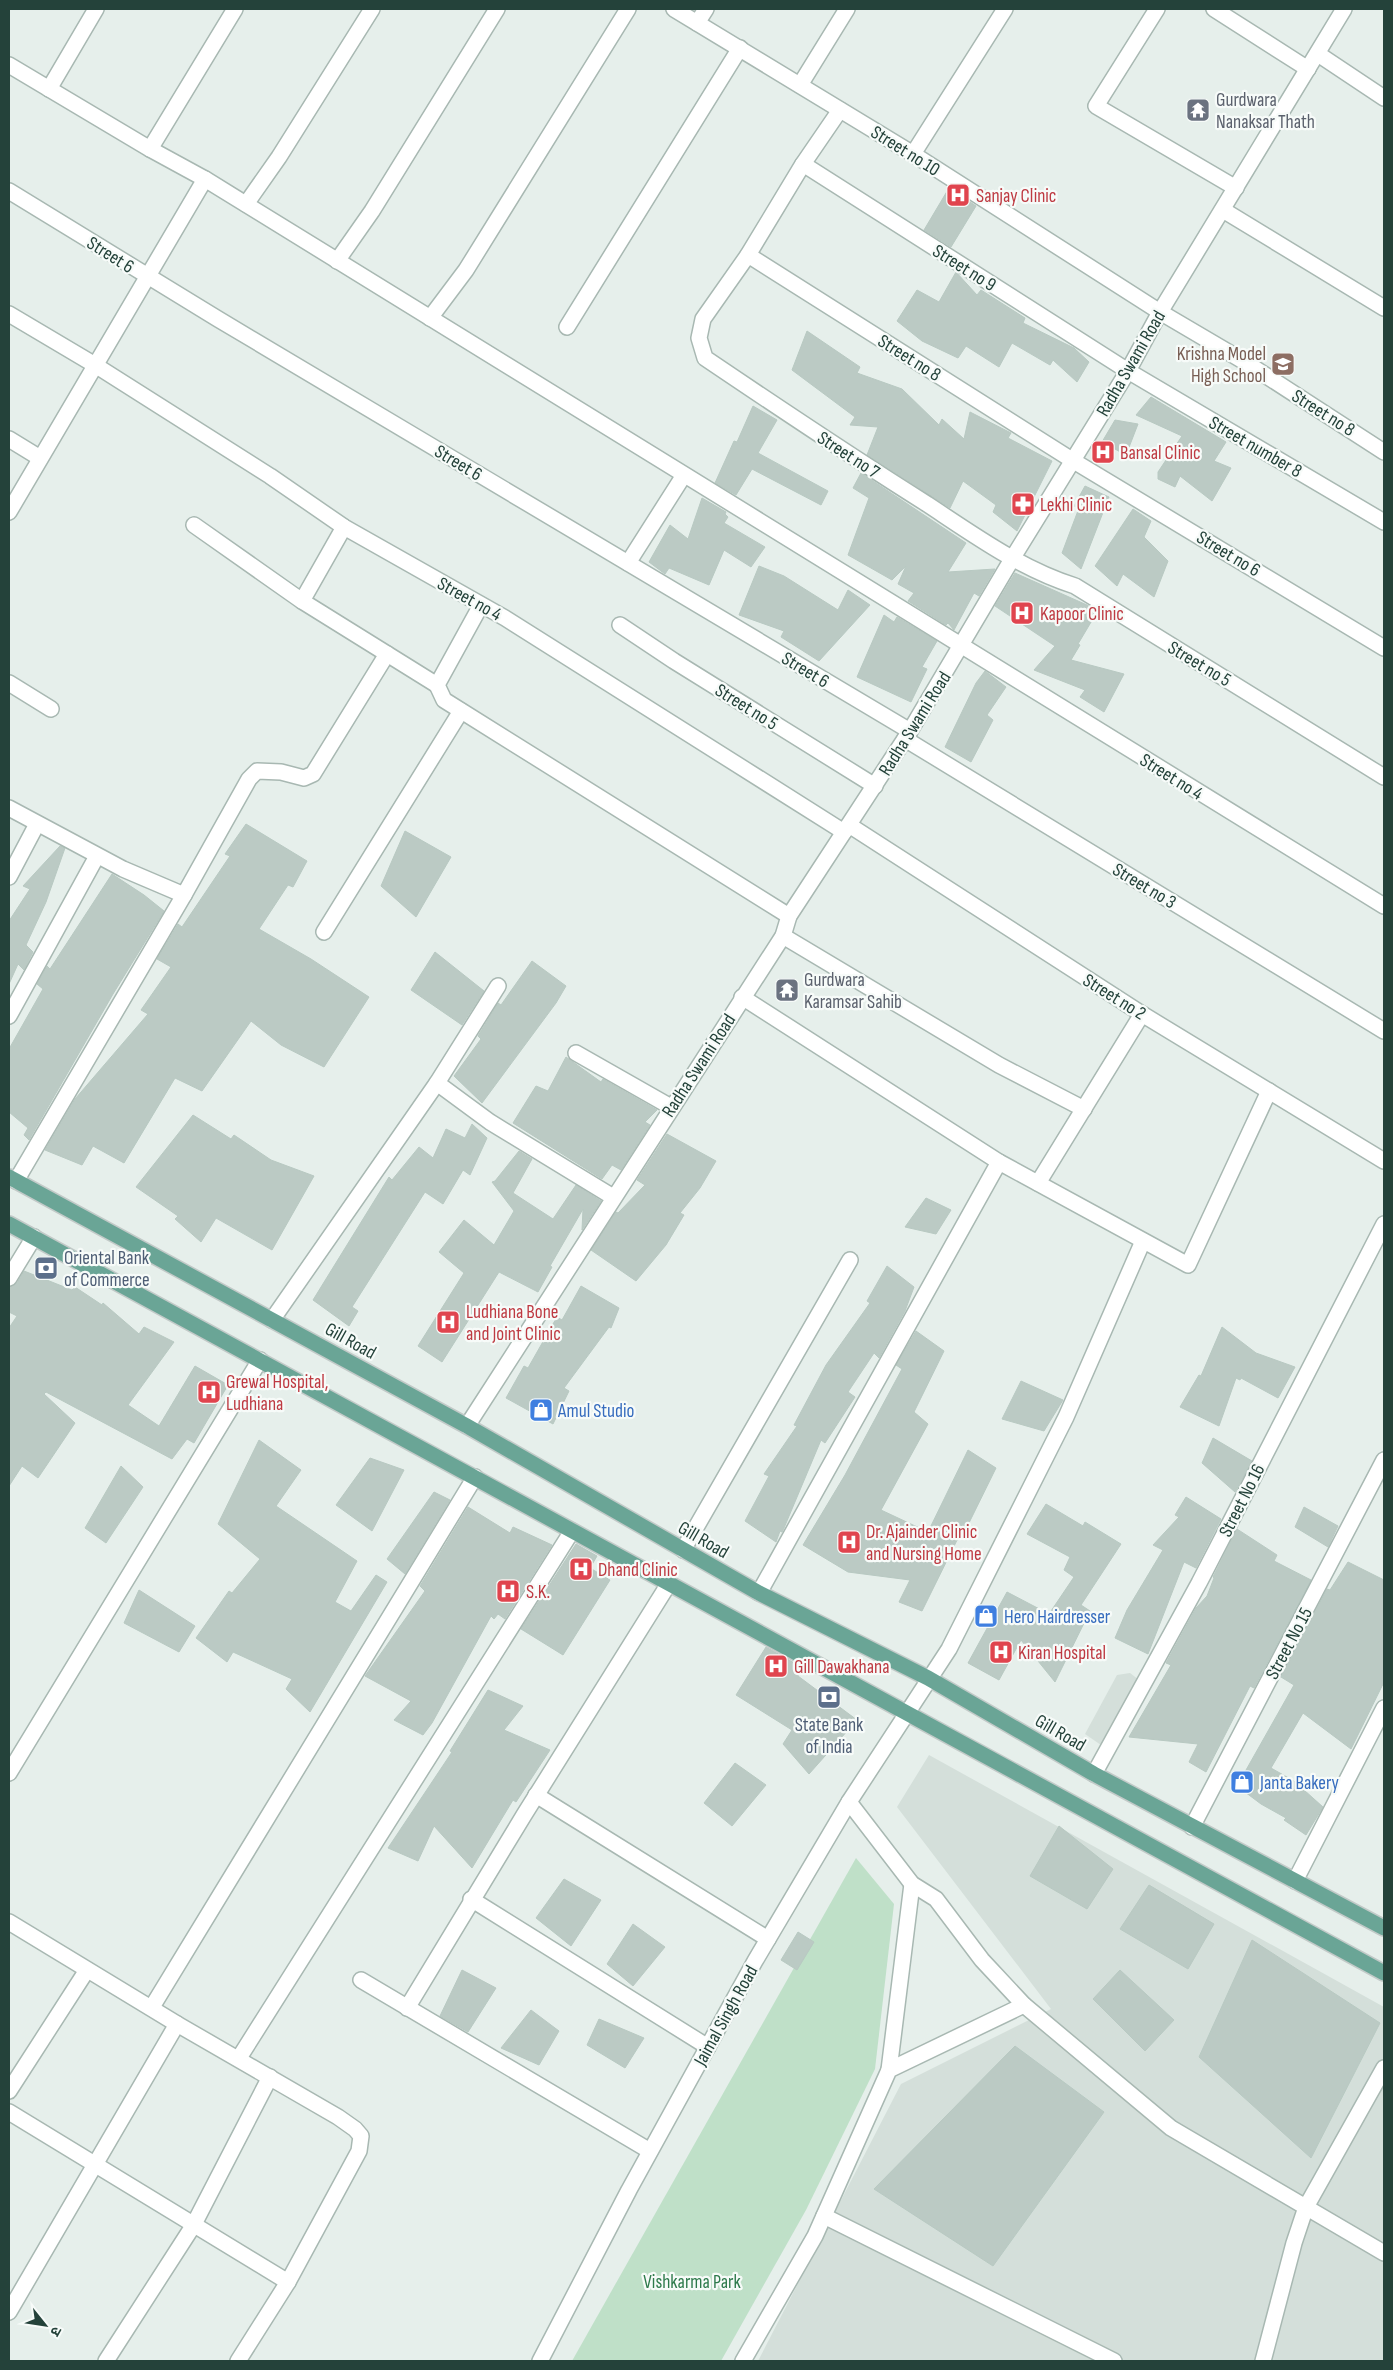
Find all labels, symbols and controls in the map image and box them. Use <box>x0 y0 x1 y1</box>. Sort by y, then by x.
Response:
place label: Gurdwara Nanaksar Thath <box>1216 89 1315 134</box>
temple icon: Gurdwara Nanaksar Thath <box>1185 97 1211 123</box>
street label: Street no 10 <box>866 121 944 182</box>
hospital icon: Sanjay Clinic <box>945 182 971 208</box>
place label: Sanjay Clinic <box>976 185 1056 208</box>
street label: Street 6 <box>82 232 138 279</box>
street label: Street no 9 <box>928 240 1000 297</box>
street label: Radha Swami Road <box>1092 307 1171 421</box>
street label: Street no 8 <box>873 330 945 387</box>
place label: Krishna Model High School <box>1177 343 1266 388</box>
school or university icon: Krishna Model High School <box>1270 351 1296 377</box>
street label: Street no 8 <box>1287 385 1359 442</box>
street label: Street number 8 <box>1205 411 1306 483</box>
street label: Street no 7 <box>813 427 884 484</box>
hospital icon: Bansal Clinic <box>1090 439 1116 465</box>
street label: Street 6 <box>430 440 486 486</box>
place label: Bansal Clinic <box>1120 442 1201 465</box>
pharmacy icon: Lekhi Clinic <box>1010 491 1036 517</box>
place label: Lekhi Clinic <box>1040 494 1112 517</box>
street label: Street no 6 <box>1192 526 1264 582</box>
street label: Street no 4 <box>433 572 506 626</box>
hospital icon: Kapoor Clinic <box>1009 600 1035 626</box>
place label: Kapoor Clinic <box>1040 603 1124 626</box>
street label: Street no 5 <box>1163 636 1235 692</box>
street label: Street 6 <box>777 647 833 693</box>
street label: Radha Swami Road <box>874 667 956 780</box>
street label: Street no 5 <box>711 679 782 736</box>
street label: Street no 4 <box>1135 749 1207 806</box>
street label: Street no 3 <box>1108 858 1180 914</box>
place label: Gurdwara Karamsar Sahib <box>804 969 902 1014</box>
street label: Street no 2 <box>1078 969 1150 1026</box>
temple icon: Gurdwara Karamsar Sahib <box>774 977 800 1003</box>
street label: Radha Swami Road <box>657 1010 741 1122</box>
place label: Oriental Bank of Commerce <box>64 1247 150 1292</box>
bank icon: Oriental Bank of Commerce <box>33 1255 59 1281</box>
place label: Ludhiana Bone and Joint Clinic <box>466 1301 561 1346</box>
hospital icon: Ludhiana Bone and Joint Clinic <box>435 1309 461 1335</box>
street label: Gill Road <box>321 1318 380 1365</box>
place label: Grewal Hospital, Ludhiana <box>226 1371 328 1416</box>
hospital icon: Grewal Hospital, Ludhiana <box>196 1379 222 1405</box>
shop icon: Amul Studio <box>528 1397 554 1423</box>
place label: Amul Studio <box>557 1400 634 1423</box>
street label: Street No 16 <box>1214 1460 1270 1541</box>
street label: Gill Road <box>674 1517 733 1564</box>
place label: Dr. Ajainder Clinic and Nursing Home <box>866 1521 982 1566</box>
hospital icon: Dr. Ajainder Clinic and Nursing Home <box>836 1529 862 1555</box>
hospital icon: Dhand Clinic <box>568 1556 594 1582</box>
place label: Dhand Clinic <box>598 1559 678 1582</box>
hospital icon: S.K. <box>495 1578 521 1604</box>
place label: S.K. <box>526 1581 550 1604</box>
shop icon: Hero Hairdresser <box>973 1603 999 1629</box>
street label: Street No 15 <box>1261 1604 1318 1684</box>
place label: Hero Hairdresser <box>1004 1606 1111 1629</box>
hospital icon: Kiran Hospital <box>988 1639 1014 1665</box>
place label: Kiran Hospital <box>1018 1642 1106 1665</box>
hospital icon: Gill Dawakhana <box>763 1653 789 1679</box>
place label: Gill Dawakhana <box>794 1656 889 1679</box>
bank icon: State Bank of India <box>816 1684 842 1710</box>
street label: Gill Road <box>1031 1710 1090 1757</box>
place label: State Bank of India <box>795 1714 864 1759</box>
shop icon: Janta Bakery <box>1229 1769 1255 1795</box>
place label: Janta Bakery <box>1259 1772 1340 1795</box>
street label: Jaimal Singh Road <box>689 1962 763 2071</box>
park label: Vishkarma Park <box>643 2271 741 2294</box>
north arrow <box>20 2300 70 2350</box>
text: उ <box>46 2323 65 2340</box>

